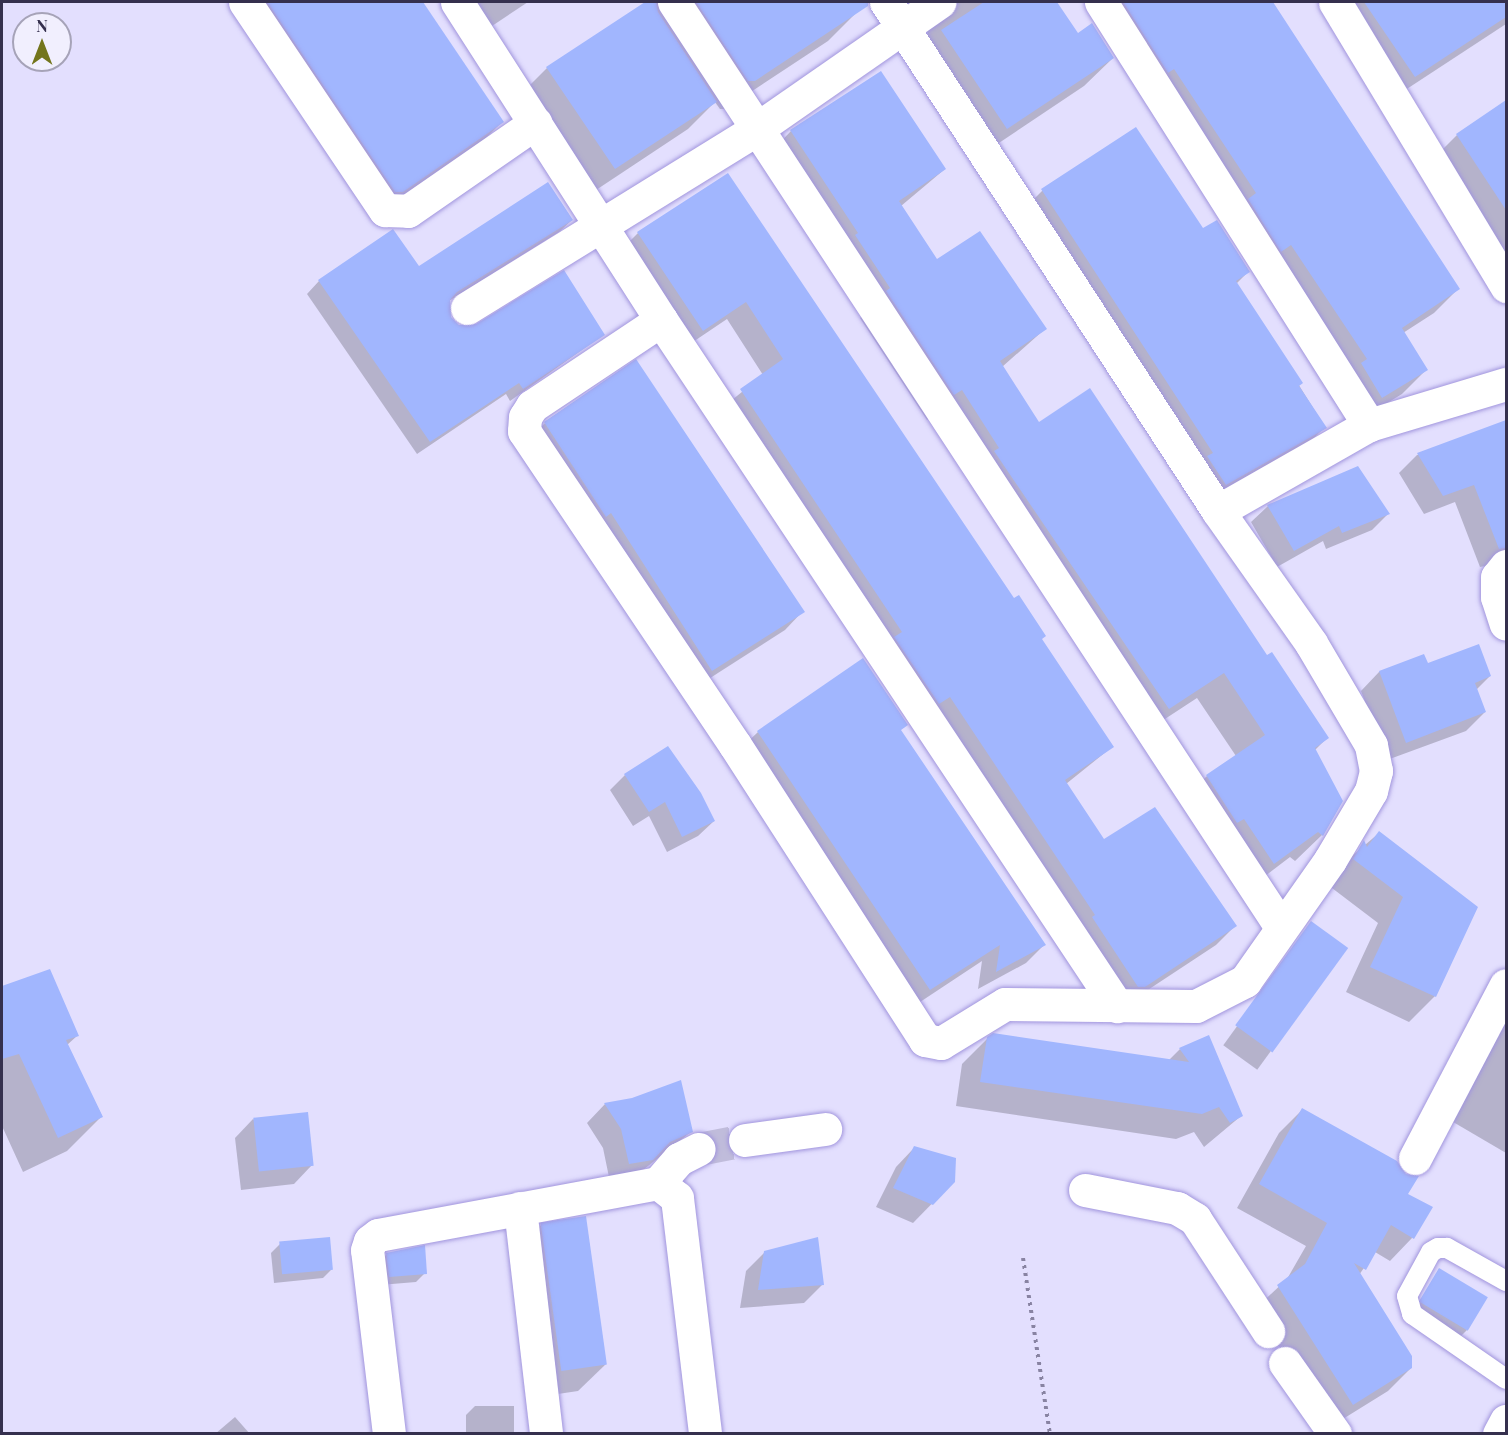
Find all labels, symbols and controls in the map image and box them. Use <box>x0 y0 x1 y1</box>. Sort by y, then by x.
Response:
north arrow <box>12 12 72 72</box>
text: N <box>36 15 48 36</box>

